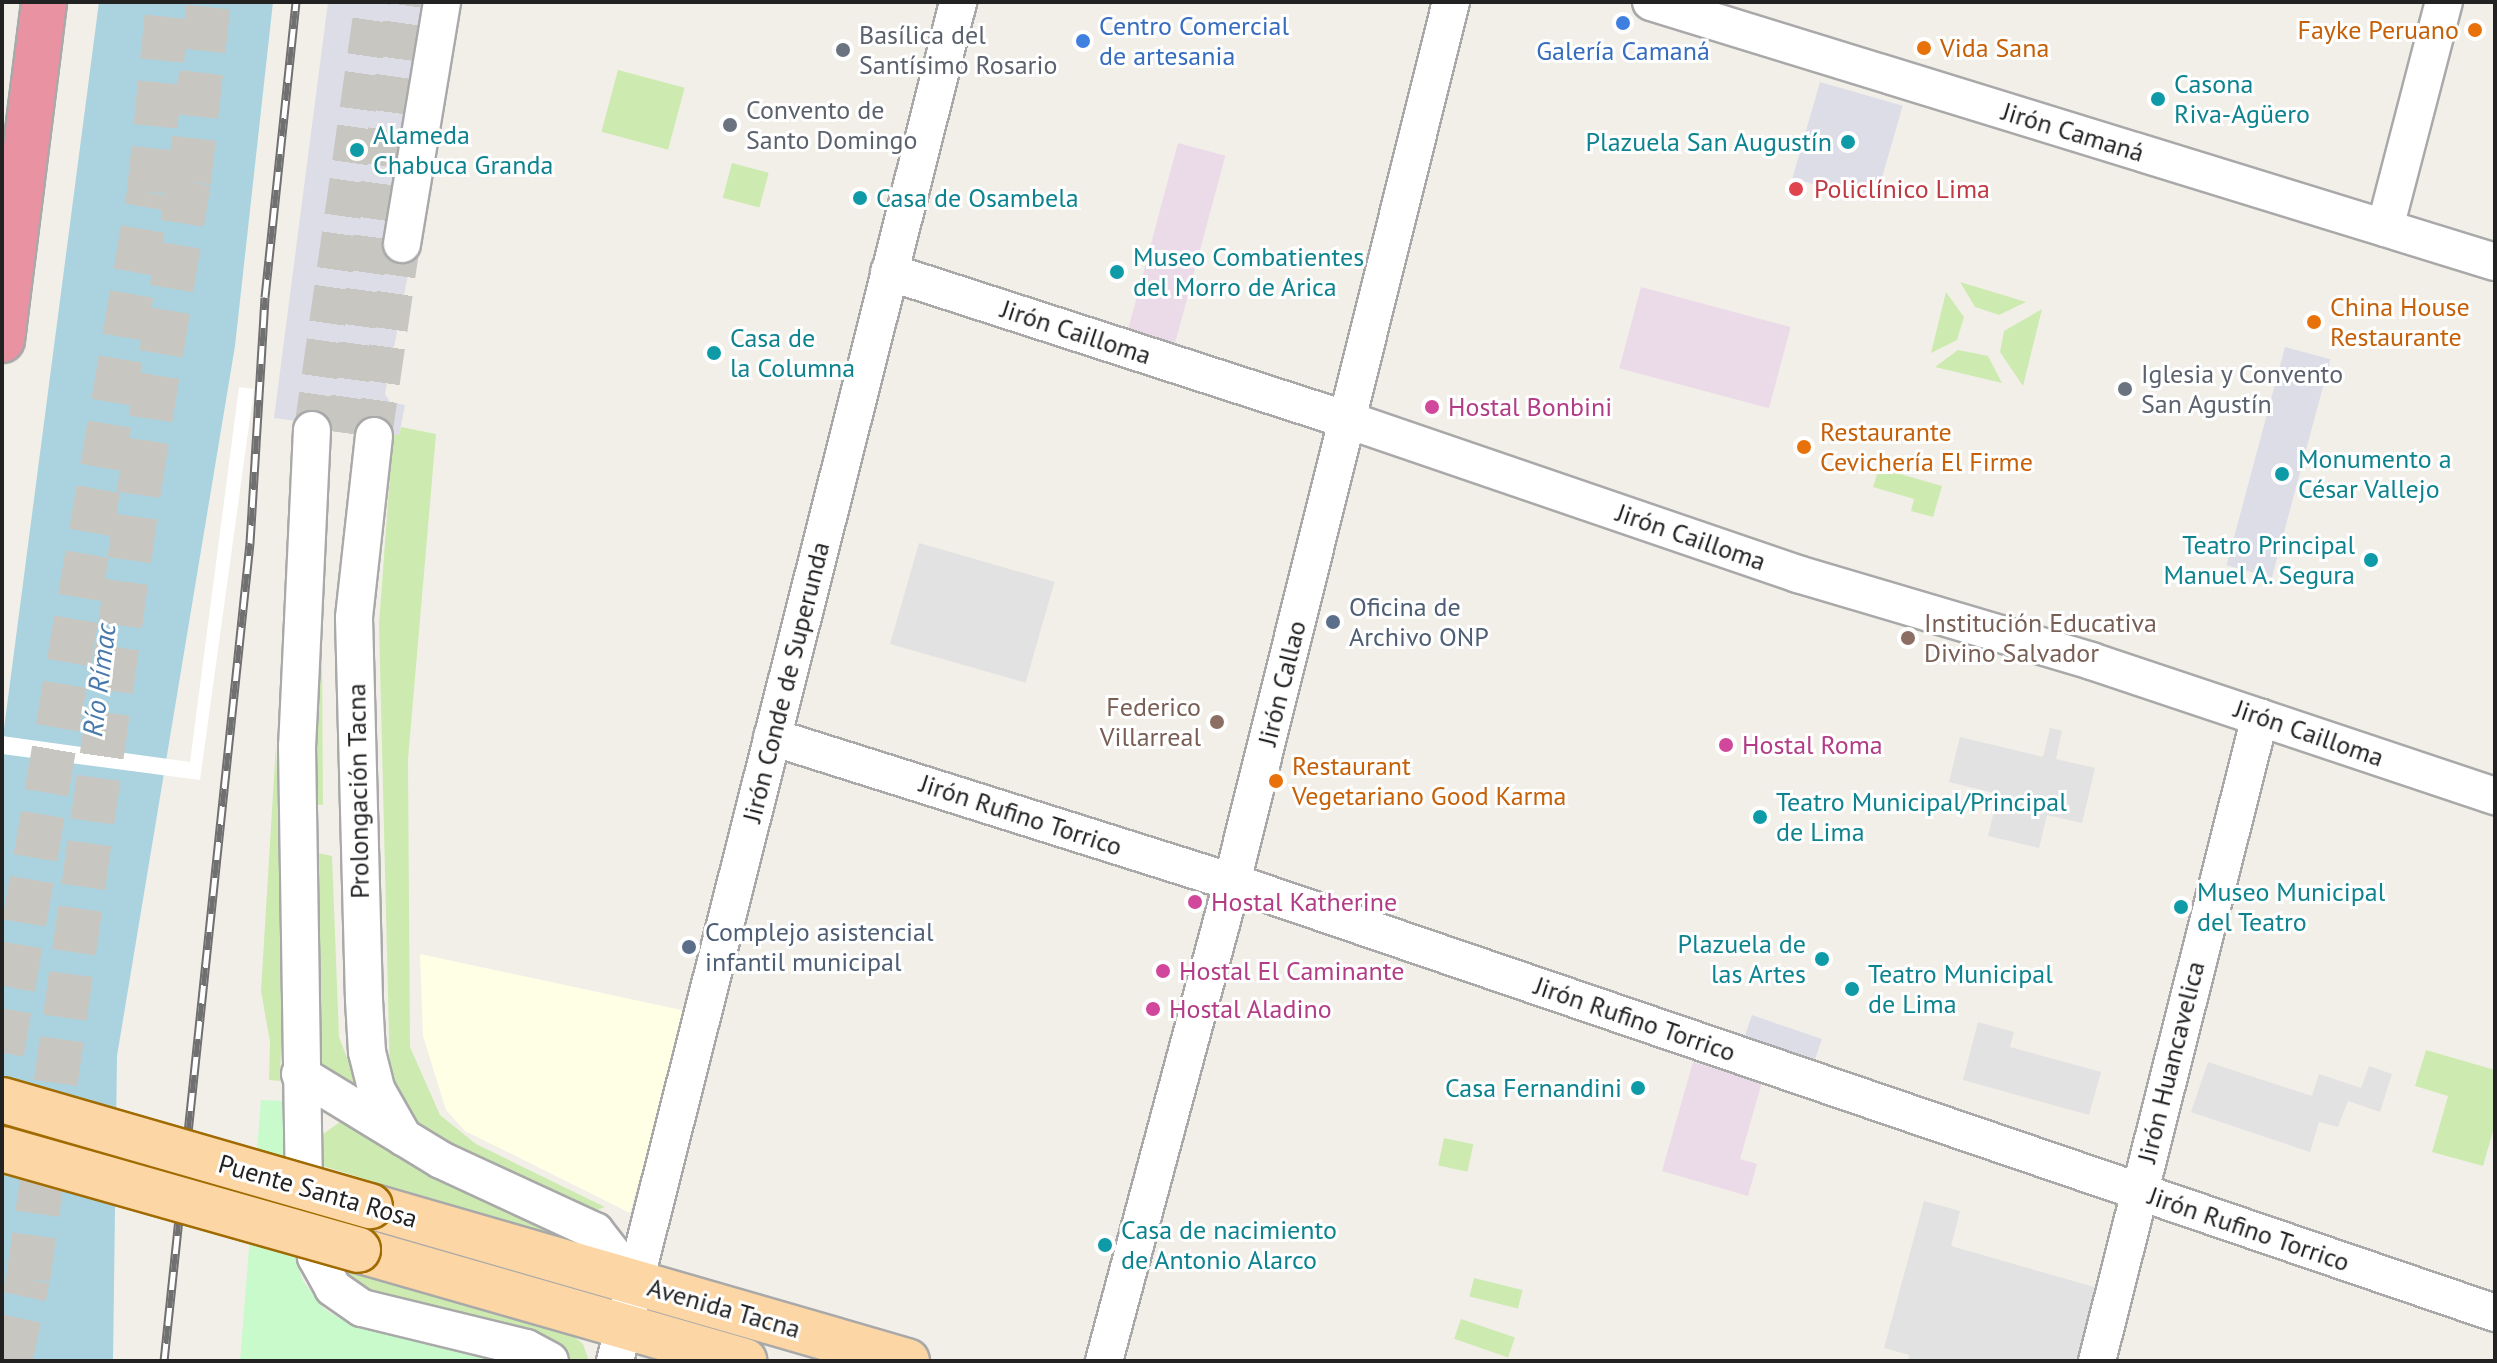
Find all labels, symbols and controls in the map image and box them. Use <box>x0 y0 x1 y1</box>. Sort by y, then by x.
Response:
place label: Centro Comercial de artesania <box>1099 10 1289 72</box>
marker: Galería Camaná <box>1614 14 1632 32</box>
place label: Fayke Peruano <box>2298 14 2459 46</box>
place label: Basílica del Santísimo Rosario <box>859 19 1057 80</box>
marker: Fayke Peruano <box>2466 21 2484 39</box>
marker: Centro Comercial de artesania <box>1074 32 1092 50</box>
place label: Vida Sana <box>1940 32 2049 64</box>
place label: Galería Camaná <box>1536 35 1710 67</box>
marker: Vida Sana <box>1915 39 1933 57</box>
marker: Basílica del Santísimo Rosario <box>834 41 852 59</box>
place label: Casona Riva-Agüero <box>2174 68 2310 130</box>
marker: Casona Riva-Agüero <box>2149 90 2167 108</box>
place label: Convento de Santo Domingo <box>746 94 917 156</box>
street label: Jirón Camaná <box>1998 96 2148 168</box>
marker: Convento de Santo Domingo <box>721 116 739 134</box>
place label: Alameda Chabuca Granda <box>373 119 553 180</box>
place label: Plazuela San Augustín <box>1585 126 1832 158</box>
marker: Plazuela San Augustín <box>1839 133 1857 151</box>
marker: Alameda Chabuca Granda <box>348 141 366 159</box>
place label: Policlínico Lima <box>1814 173 1990 205</box>
marker: Policlínico Lima <box>1785 178 1807 200</box>
place label: Casa de Osambela <box>876 182 1079 214</box>
marker: Casa de Osambela <box>851 189 869 207</box>
place label: Museo Combatientes del Morro de Arica <box>1133 241 1364 302</box>
marker: Museo Combatientes del Morro de Arica <box>1108 263 1126 281</box>
place label: China House Restaurante <box>2330 291 2470 352</box>
street label: Jirón Cailloma <box>997 293 1155 371</box>
marker: China House Restaurante <box>2305 313 2323 331</box>
place label: Casa de la Columna <box>730 322 855 384</box>
marker: Casa de la Columna <box>705 344 723 362</box>
place label: Iglesia y Convento San Agustín <box>2141 358 2344 420</box>
marker: Iglesia y Convento San Agustín <box>2116 380 2134 398</box>
place label: Hostal Bonbini <box>1448 391 1612 423</box>
marker: Hostal Bonbini <box>1423 398 1441 416</box>
place label: Restaurante Cevichería El Firme <box>1820 416 2033 478</box>
marker: Restaurante Cevichería El Firme <box>1795 438 1813 456</box>
place label: Monumento a César Vallejo <box>2298 443 2452 504</box>
marker: Monumento a César Vallejo <box>2273 465 2291 483</box>
street label: Jirón Cailloma <box>1612 497 1770 577</box>
place label: Teatro Principal Manuel A. Segura <box>2161 529 2355 590</box>
street label: Jirón Conde de Superunda <box>736 539 836 825</box>
marker: Teatro Principal Manuel A. Segura <box>2362 551 2380 569</box>
place label: Oficina de Archivo ONP <box>1349 591 1489 652</box>
place label: Institución Educativa Divino Salvador <box>1924 607 2157 668</box>
marker: Oficina de Archivo ONP <box>1324 613 1342 631</box>
street label: Jirón Callao <box>1251 617 1313 749</box>
water label: Río Rímac <box>75 622 123 738</box>
marker: Institución Educativa Divino Salvador <box>1899 629 1917 647</box>
street label: Prolongación Tacna <box>341 683 375 899</box>
place label: Federico Villarreal <box>1100 691 1201 752</box>
street label: Jirón Cailloma <box>2230 693 2388 773</box>
marker: Federico Villarreal <box>1208 713 1226 731</box>
place label: Hostal Roma <box>1742 729 1883 761</box>
marker: Hostal Roma <box>1717 736 1735 754</box>
place label: Restaurant Vegetariano Good Karma <box>1292 750 1566 812</box>
street label: Jirón Rufino Torrico <box>916 767 1126 863</box>
marker: Restaurant Vegetariano Good Karma <box>1267 772 1285 790</box>
place label: Teatro Municipal/Principal de Lima <box>1776 786 2067 848</box>
marker: Teatro Municipal/Principal de Lima <box>1751 808 1769 826</box>
place label: Museo Municipal del Teatro <box>2197 876 2385 938</box>
place label: Hostal Katherine <box>1211 886 1397 918</box>
marker: Hostal Katherine <box>1186 893 1204 911</box>
marker: Museo Municipal del Teatro <box>2172 898 2190 916</box>
place label: Complejo asistencial infantil municipal <box>705 916 934 978</box>
place label: Plazuela de las Artes <box>1678 928 1806 990</box>
marker: Complejo asistencial infantil municipal <box>680 938 698 956</box>
marker: Plazuela de las Artes <box>1813 950 1831 968</box>
place label: Hostal El Caminante <box>1179 955 1405 987</box>
place label: Teatro Municipal de Lima <box>1868 958 2053 1020</box>
street label: Jirón Huancavelica <box>2131 958 2211 1166</box>
marker: Hostal El Caminante <box>1154 962 1172 980</box>
street label: Jirón Rufino Torrico <box>1530 970 1740 1068</box>
marker: Teatro Municipal de Lima <box>1843 980 1861 998</box>
place label: Hostal Aladino <box>1169 993 1332 1025</box>
marker: Hostal Aladino <box>1144 1000 1162 1018</box>
place label: Casa Fernandini <box>1445 1072 1622 1104</box>
marker: Casa Fernandini <box>1629 1079 1647 1097</box>
street label: Puente Santa Rosa <box>215 1148 421 1234</box>
street label: Jirón Rufino Torrico <box>2144 1180 2354 1278</box>
place label: Casa de nacimiento de Antonio Alarco <box>1121 1214 1337 1276</box>
marker: Casa de nacimiento de Antonio Alarco <box>1096 1236 1114 1254</box>
street label: Avenida Tacna <box>644 1271 804 1345</box>

